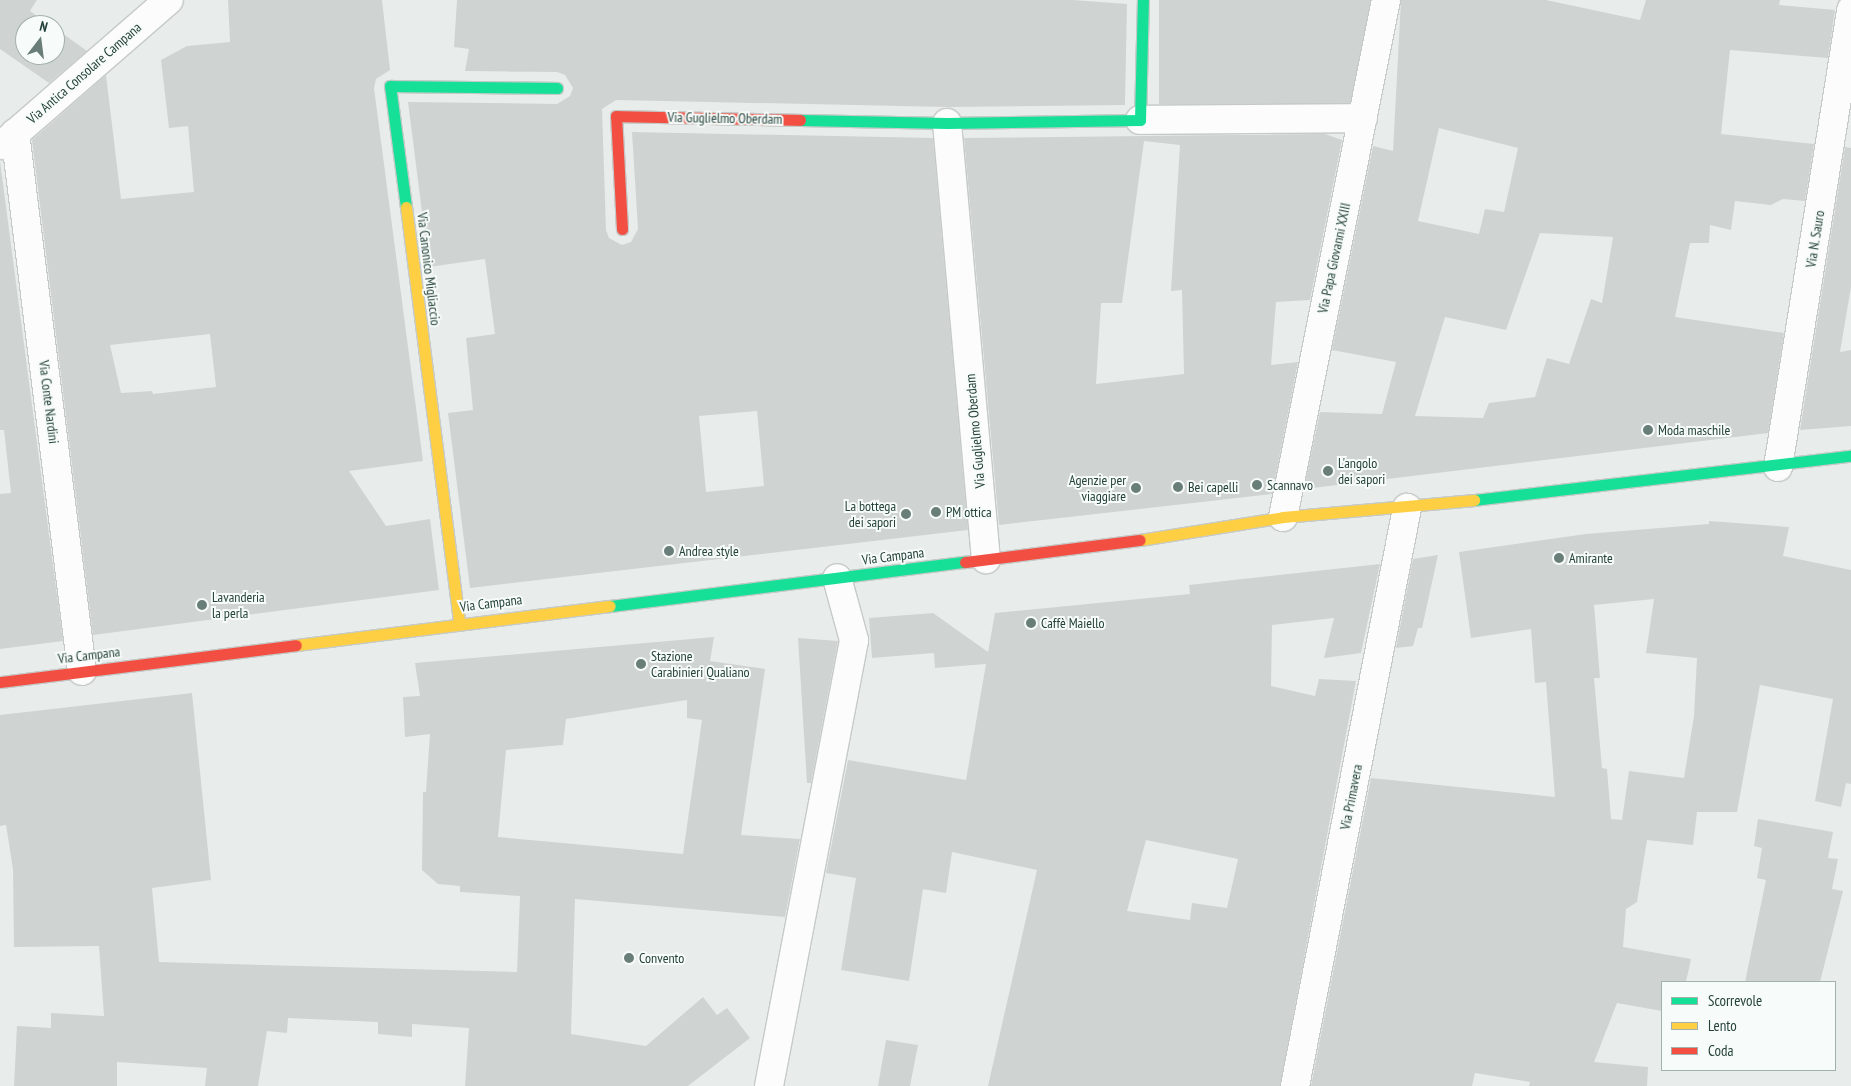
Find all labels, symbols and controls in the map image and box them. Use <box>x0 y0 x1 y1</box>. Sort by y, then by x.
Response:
north arrow <box>15 15 65 65</box>
text: N <box>38 17 50 36</box>
street label: Via Antica Consolare Campana <box>23 19 145 127</box>
street label: Via Guglielmo Oberdam <box>667 109 783 127</box>
street label: Via Papa Giovanni XXIII <box>1314 201 1354 315</box>
street label: Via N. Sauro <box>1802 209 1828 269</box>
street label: Via Canonico Migliaccio <box>414 212 444 326</box>
street label: Via Conte Nardini <box>36 359 62 445</box>
street label: Via Guglielmo Oberdam <box>962 373 988 489</box>
place label: Moda maschile <box>1658 422 1730 438</box>
marker: Moda maschile <box>1642 424 1654 436</box>
place label: L'angolo dei sapori <box>1338 455 1385 488</box>
marker: L'angolo dei sapori <box>1322 465 1334 477</box>
place label: Agenzie per viaggiare <box>1069 472 1126 504</box>
place label: Scannavo <box>1267 477 1313 493</box>
place label: Bei capelli <box>1188 479 1238 495</box>
marker: Scannavo <box>1251 479 1263 491</box>
marker: Bei capelli <box>1172 481 1184 493</box>
marker: Agenzie per viaggiare <box>1130 482 1142 494</box>
place label: La bottega dei sapori <box>845 498 896 530</box>
place label: PM ottica <box>946 504 992 520</box>
marker: PM ottica <box>930 506 942 518</box>
marker: La bottega dei sapori <box>900 508 912 520</box>
place label: Andrea style <box>679 543 739 559</box>
street label: Via Campana <box>861 544 925 568</box>
marker: Andrea style <box>663 545 675 557</box>
place label: Amirante <box>1569 550 1613 566</box>
marker: Amirante <box>1553 552 1565 564</box>
place label: Lavanderia la perla <box>212 589 265 622</box>
street label: Via Campana <box>459 591 523 615</box>
marker: Lavanderia la perla <box>196 599 208 611</box>
place label: Caffè Maiello <box>1041 615 1105 631</box>
marker: Caffè Maiello <box>1025 617 1037 629</box>
street label: Via Campana <box>57 643 121 667</box>
place label: Stazione Carabinieri Qualiano <box>651 648 750 680</box>
marker: Stazione Carabinieri Qualiano <box>635 658 647 670</box>
street label: Via Primavera <box>1336 763 1366 831</box>
place label: Convento <box>639 950 684 966</box>
marker: Convento <box>623 952 635 964</box>
legend <box>1661 981 1836 1071</box>
text: Scorrevole <box>1708 991 1762 1010</box>
text: Lento <box>1708 1016 1737 1035</box>
text: Coda <box>1708 1041 1733 1060</box>

